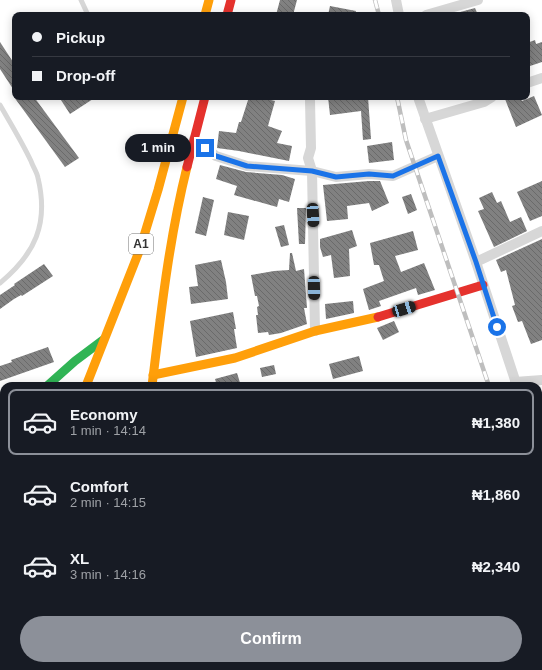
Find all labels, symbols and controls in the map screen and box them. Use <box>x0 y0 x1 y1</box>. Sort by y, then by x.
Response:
text: Pickup <box>56 29 105 46</box>
text: Drop-off <box>56 67 115 84</box>
callout: 1 min <box>125 134 191 162</box>
route end <box>196 139 214 157</box>
text: 1 min <box>141 140 175 155</box>
car <box>306 203 320 227</box>
road number: A1 <box>129 234 153 254</box>
car <box>308 276 320 300</box>
car <box>391 300 417 318</box>
route start <box>488 318 506 336</box>
icon: car <box>22 404 58 440</box>
text: Economy <box>70 406 138 423</box>
text: ₦1,380 <box>472 414 520 431</box>
text: 1 min · 14:14 <box>70 423 146 438</box>
icon: car <box>22 476 58 512</box>
text: Comfort <box>70 478 128 495</box>
text: ₦1,860 <box>472 486 520 503</box>
text: 2 min · 14:15 <box>70 495 146 510</box>
icon: car <box>22 548 58 584</box>
text: XL <box>70 550 89 567</box>
text: ₦2,340 <box>472 558 520 575</box>
text: 3 min · 14:16 <box>70 567 146 582</box>
button: Confirm <box>20 616 522 662</box>

